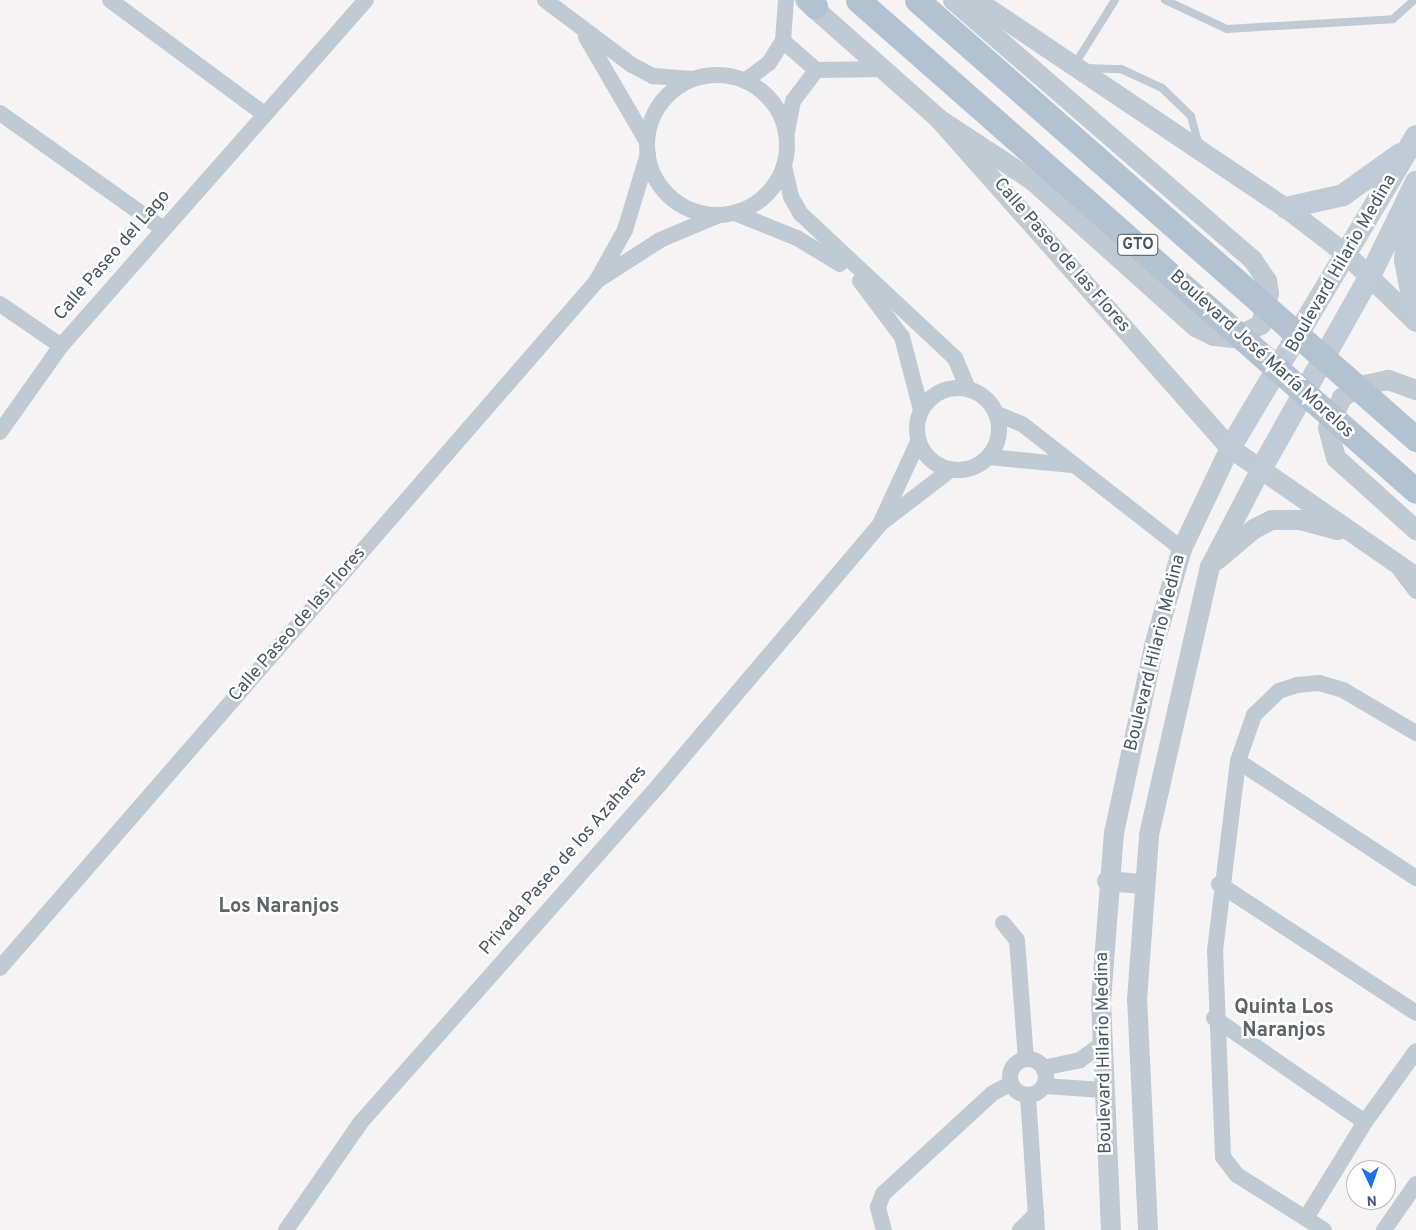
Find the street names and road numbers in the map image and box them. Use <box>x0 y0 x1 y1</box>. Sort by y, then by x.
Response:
street label: Boulevard Hilario Medina <box>1282 171 1402 357</box>
street label: Calle Paseo de las Flores <box>988 174 1134 338</box>
street label: Calle Paseo del Lago <box>50 186 176 326</box>
road number: GTO <box>1117 232 1159 258</box>
street label: Boulevard José María Morelos <box>1165 267 1357 443</box>
street label: Calle Paseo de las Flores <box>225 543 371 707</box>
street label: Boulevard Hilario Medina <box>1121 552 1191 754</box>
street label: Privada Paseo de los Azahares <box>476 762 652 960</box>
street label: Boulevard Hilario Medina <box>1092 952 1118 1154</box>

